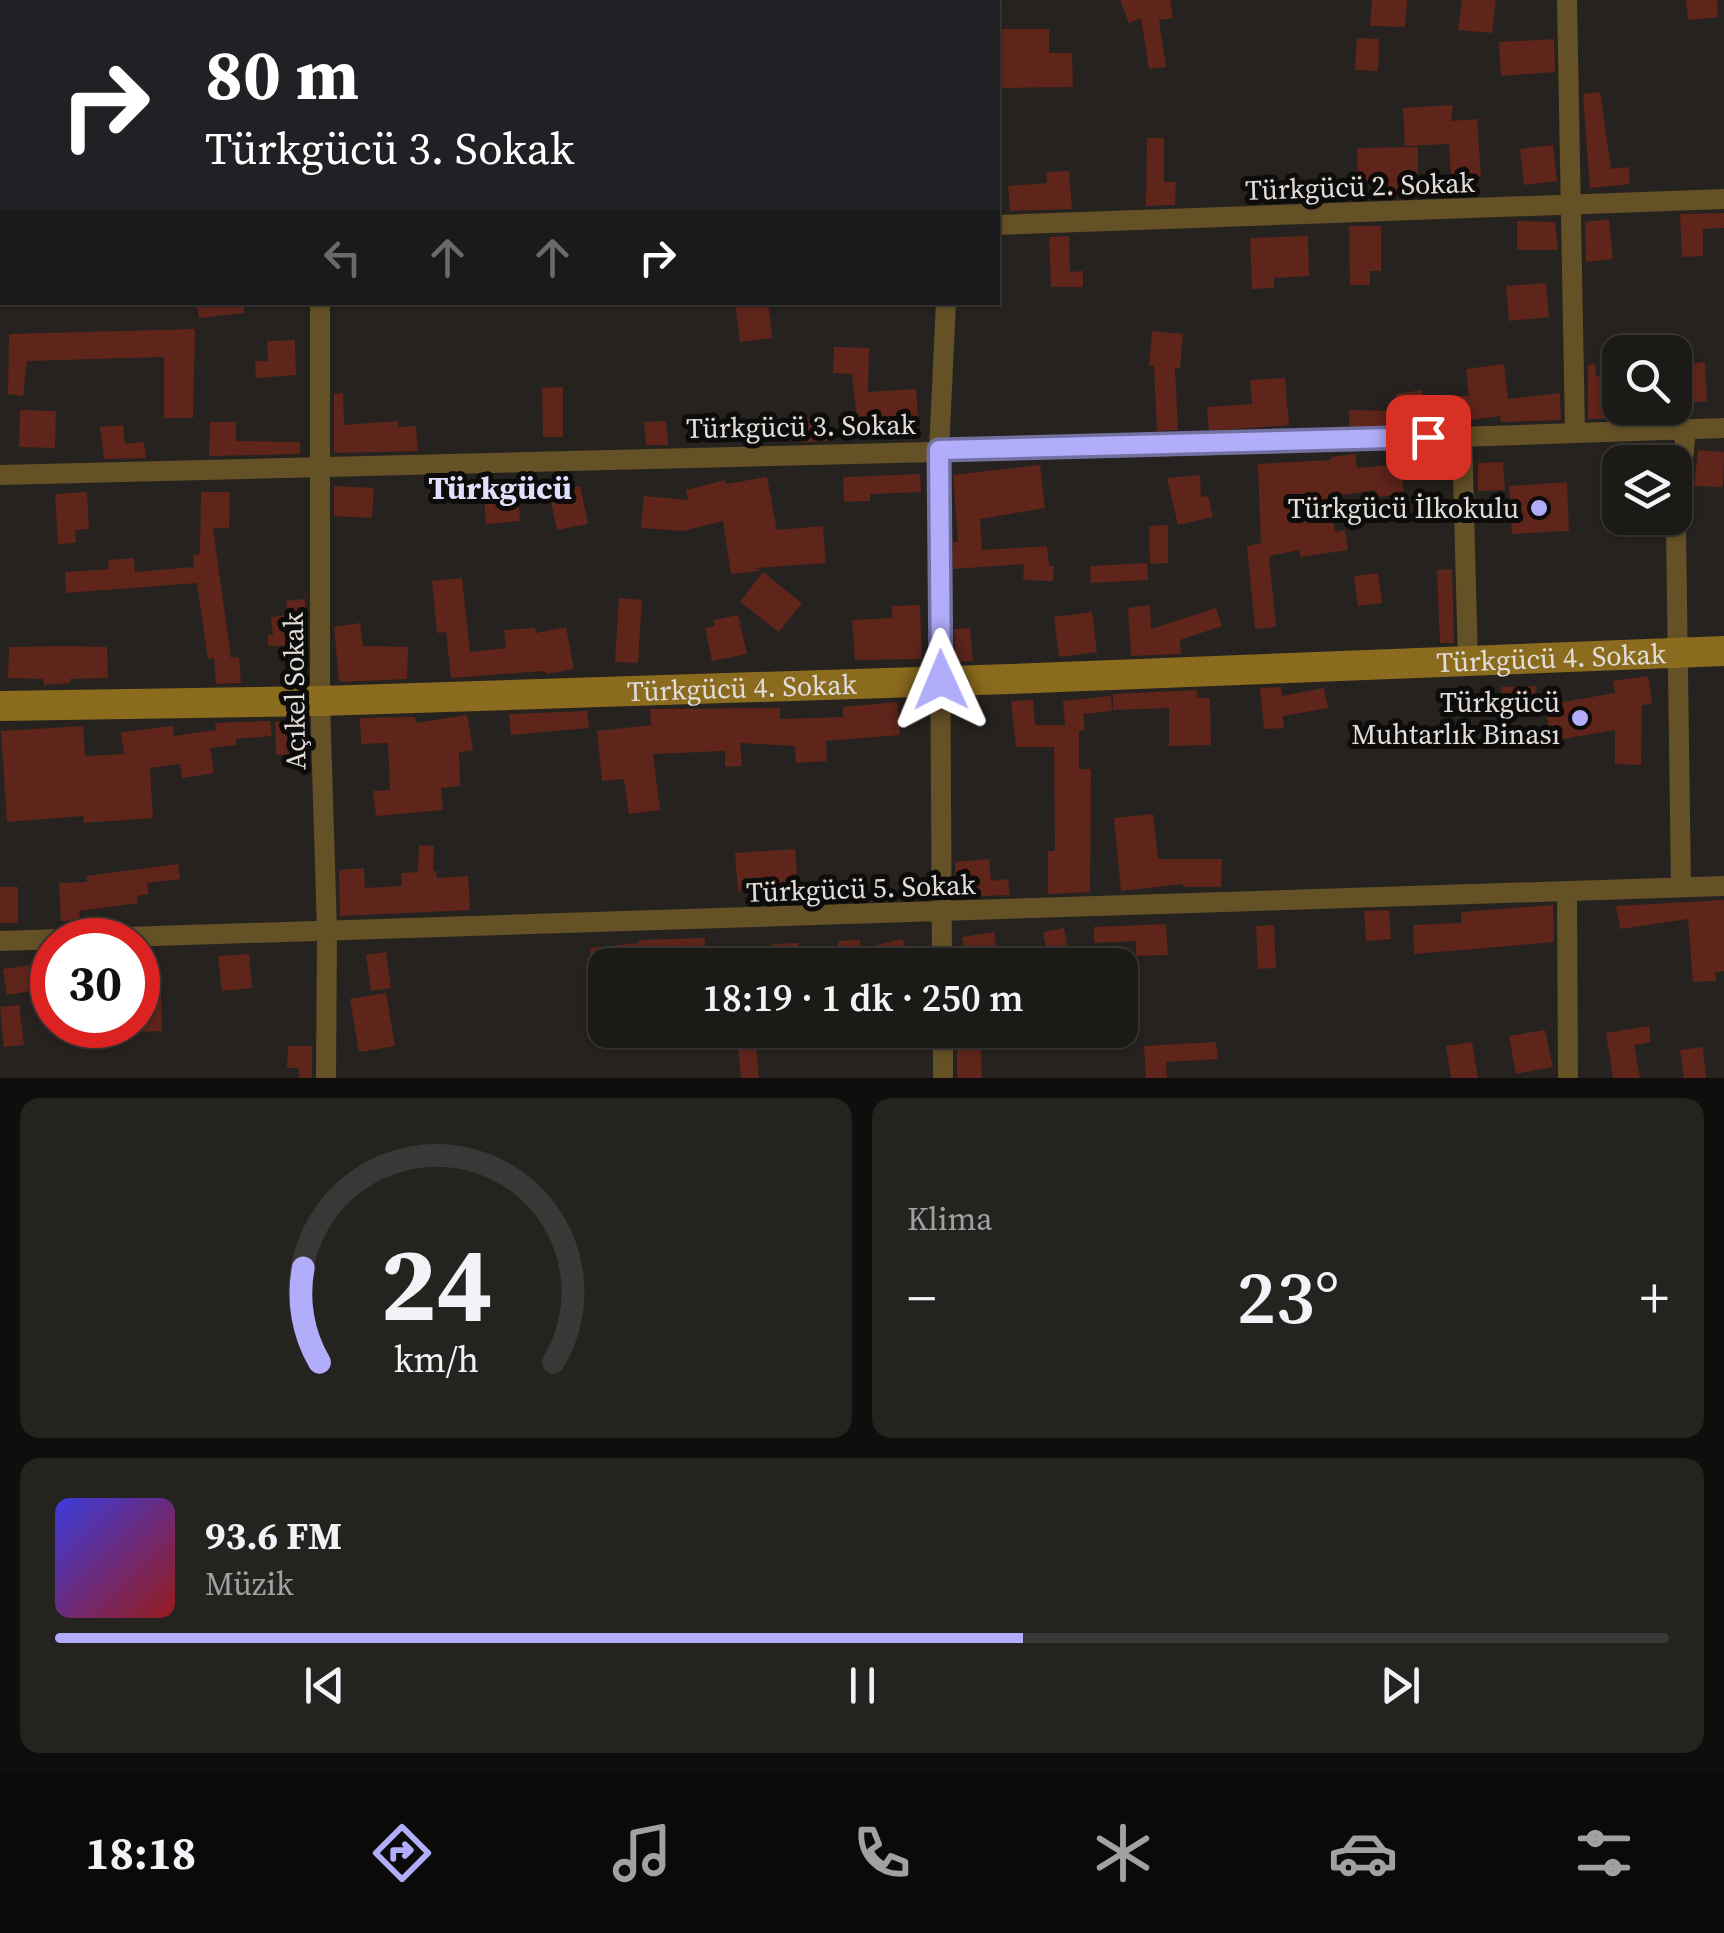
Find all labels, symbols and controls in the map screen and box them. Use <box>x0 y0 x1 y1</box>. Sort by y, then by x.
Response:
text: 80 m <box>205 26 359 122</box>
icon: right <box>40 40 170 170</box>
text: Türkgücü 3. Sokak <box>205 117 574 179</box>
street label: Türkgücü 2. Sokak <box>1245 163 1476 209</box>
icon: left <box>315 230 370 285</box>
icon: ahead <box>420 230 475 285</box>
icon: ahead <box>525 230 580 285</box>
icon: right <box>630 230 685 285</box>
map controls <box>1602 335 1692 535</box>
button: search <box>1602 335 1692 425</box>
pin <box>1386 395 1471 480</box>
street label: Türkgücü 3. Sokak <box>686 405 917 447</box>
icon: arrive <box>1401 410 1456 465</box>
button: layers <box>1602 445 1692 535</box>
district label: Türkgücü <box>428 466 572 510</box>
place label: Türkgücü İlkokulu <box>1288 489 1519 527</box>
marker: Türkgücü İlkokulu <box>1528 497 1550 519</box>
street label: Açıkel Sokak <box>274 611 314 770</box>
position arrow <box>889 628 993 732</box>
street label: Türkgücü 4. Sokak <box>1436 634 1667 681</box>
street label: Türkgücü 4. Sokak <box>626 665 858 710</box>
place label: Türkgücü Muhtarlık Binası <box>1351 683 1560 753</box>
marker: Türkgücü Muhtarlık Binası <box>1569 707 1591 729</box>
street label: Türkgücü 5. Sokak <box>746 865 977 911</box>
speed limit sign: 30 <box>30 918 160 1048</box>
text: 18:19 · 1 dk · 250 m <box>702 972 1024 1024</box>
text: Klima <box>907 1197 993 1241</box>
text: 24 <box>380 1212 492 1355</box>
text: 23° <box>1237 1245 1339 1348</box>
text: − <box>907 1260 936 1335</box>
text: + <box>1640 1260 1669 1335</box>
text: km/h <box>393 1335 479 1384</box>
text: 93.6 FM <box>205 1510 342 1562</box>
text: Müzik <box>205 1562 293 1606</box>
icon: previous <box>297 1658 352 1713</box>
icon: pause <box>835 1658 890 1713</box>
icon: next <box>1373 1658 1428 1713</box>
icon: directions <box>367 1818 437 1888</box>
icon: music <box>607 1818 677 1888</box>
icon: phone <box>847 1818 917 1888</box>
icon: climate <box>1088 1818 1158 1888</box>
icon: car <box>1328 1818 1398 1888</box>
icon: filters <box>1569 1818 1639 1888</box>
text: 18:18 <box>85 1822 196 1884</box>

